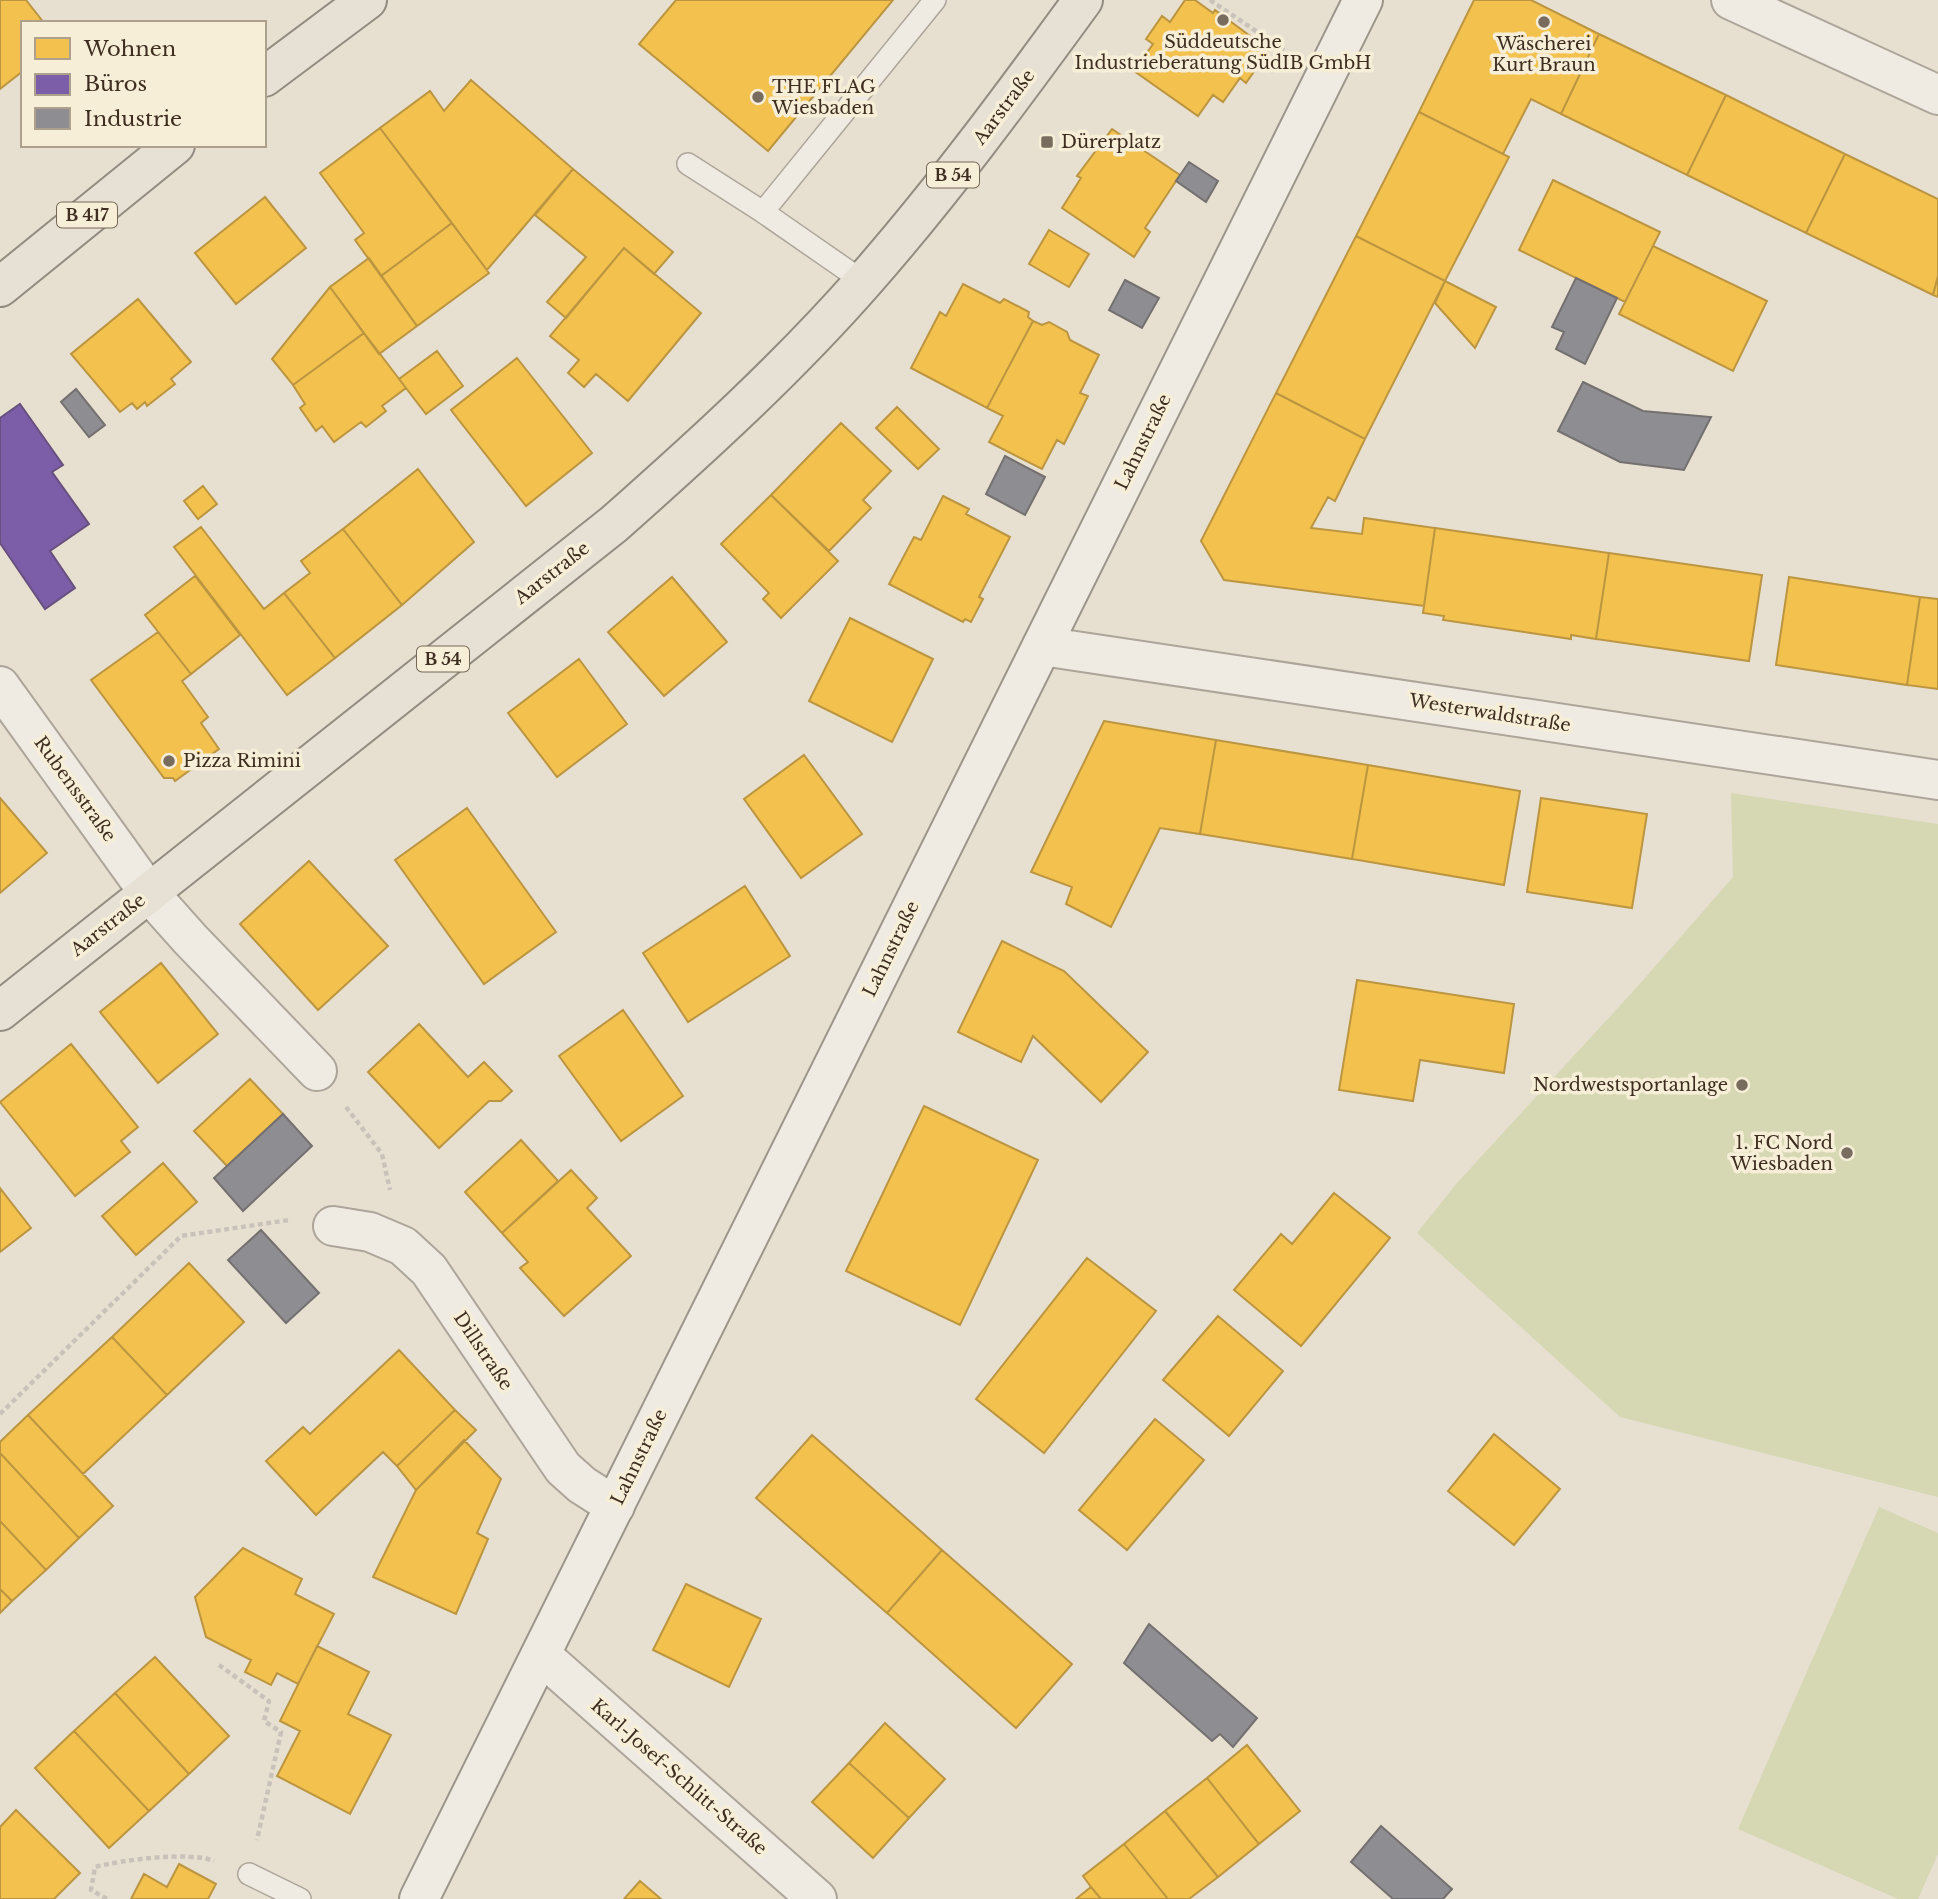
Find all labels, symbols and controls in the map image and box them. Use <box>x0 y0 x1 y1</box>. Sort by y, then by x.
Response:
marker: Süddeutsche Industrieberatung SüdIB GmbH <box>1215 12 1231 28</box>
marker: Wäscherei Kurt Braun <box>1536 14 1552 30</box>
legend <box>21 21 266 147</box>
place label: Süddeutsche Industrieberatung SüdIB GmbH <box>1075 31 1371 74</box>
place label: Wäscherei Kurt Braun <box>1492 33 1596 76</box>
text: Wohnen <box>83 36 176 62</box>
street label: Aarstraße <box>968 65 1039 150</box>
text: Büros <box>84 71 147 97</box>
place label: THE FLAG Wiesbaden <box>771 76 876 119</box>
marker: THE FLAG Wiesbaden <box>750 89 766 105</box>
text: Industrie <box>84 106 182 132</box>
place label: Dürerplatz <box>1061 131 1161 153</box>
marker: Dürerplatz <box>1039 134 1055 150</box>
road number: B 54 <box>927 162 979 188</box>
road number: B 417 <box>57 202 117 228</box>
street label: Lahnstraße <box>1110 390 1176 494</box>
street label: Aarstraße <box>510 537 594 610</box>
road number: B 54 <box>417 646 469 672</box>
street label: Westerwaldstraße <box>1407 689 1572 737</box>
street label: Rubensstraße <box>29 732 121 846</box>
place label: Pizza Rimini <box>183 750 301 772</box>
marker: Pizza Rimini <box>161 753 177 769</box>
street label: Aarstraße <box>66 889 150 962</box>
street label: Lahnstraße <box>858 897 924 1001</box>
place label: Nordwestsportanlage <box>1533 1074 1728 1096</box>
marker: Nordwestsportanlage <box>1734 1077 1750 1093</box>
place label: 1. FC Nord Wiesbaden <box>1730 1132 1833 1175</box>
marker: 1. FC Nord Wiesbaden <box>1839 1145 1855 1161</box>
street label: Dillstraße <box>449 1308 517 1394</box>
street label: Lahnstraße <box>606 1405 672 1509</box>
street label: Karl-Josef-Schlitt-Straße <box>586 1695 772 1859</box>

